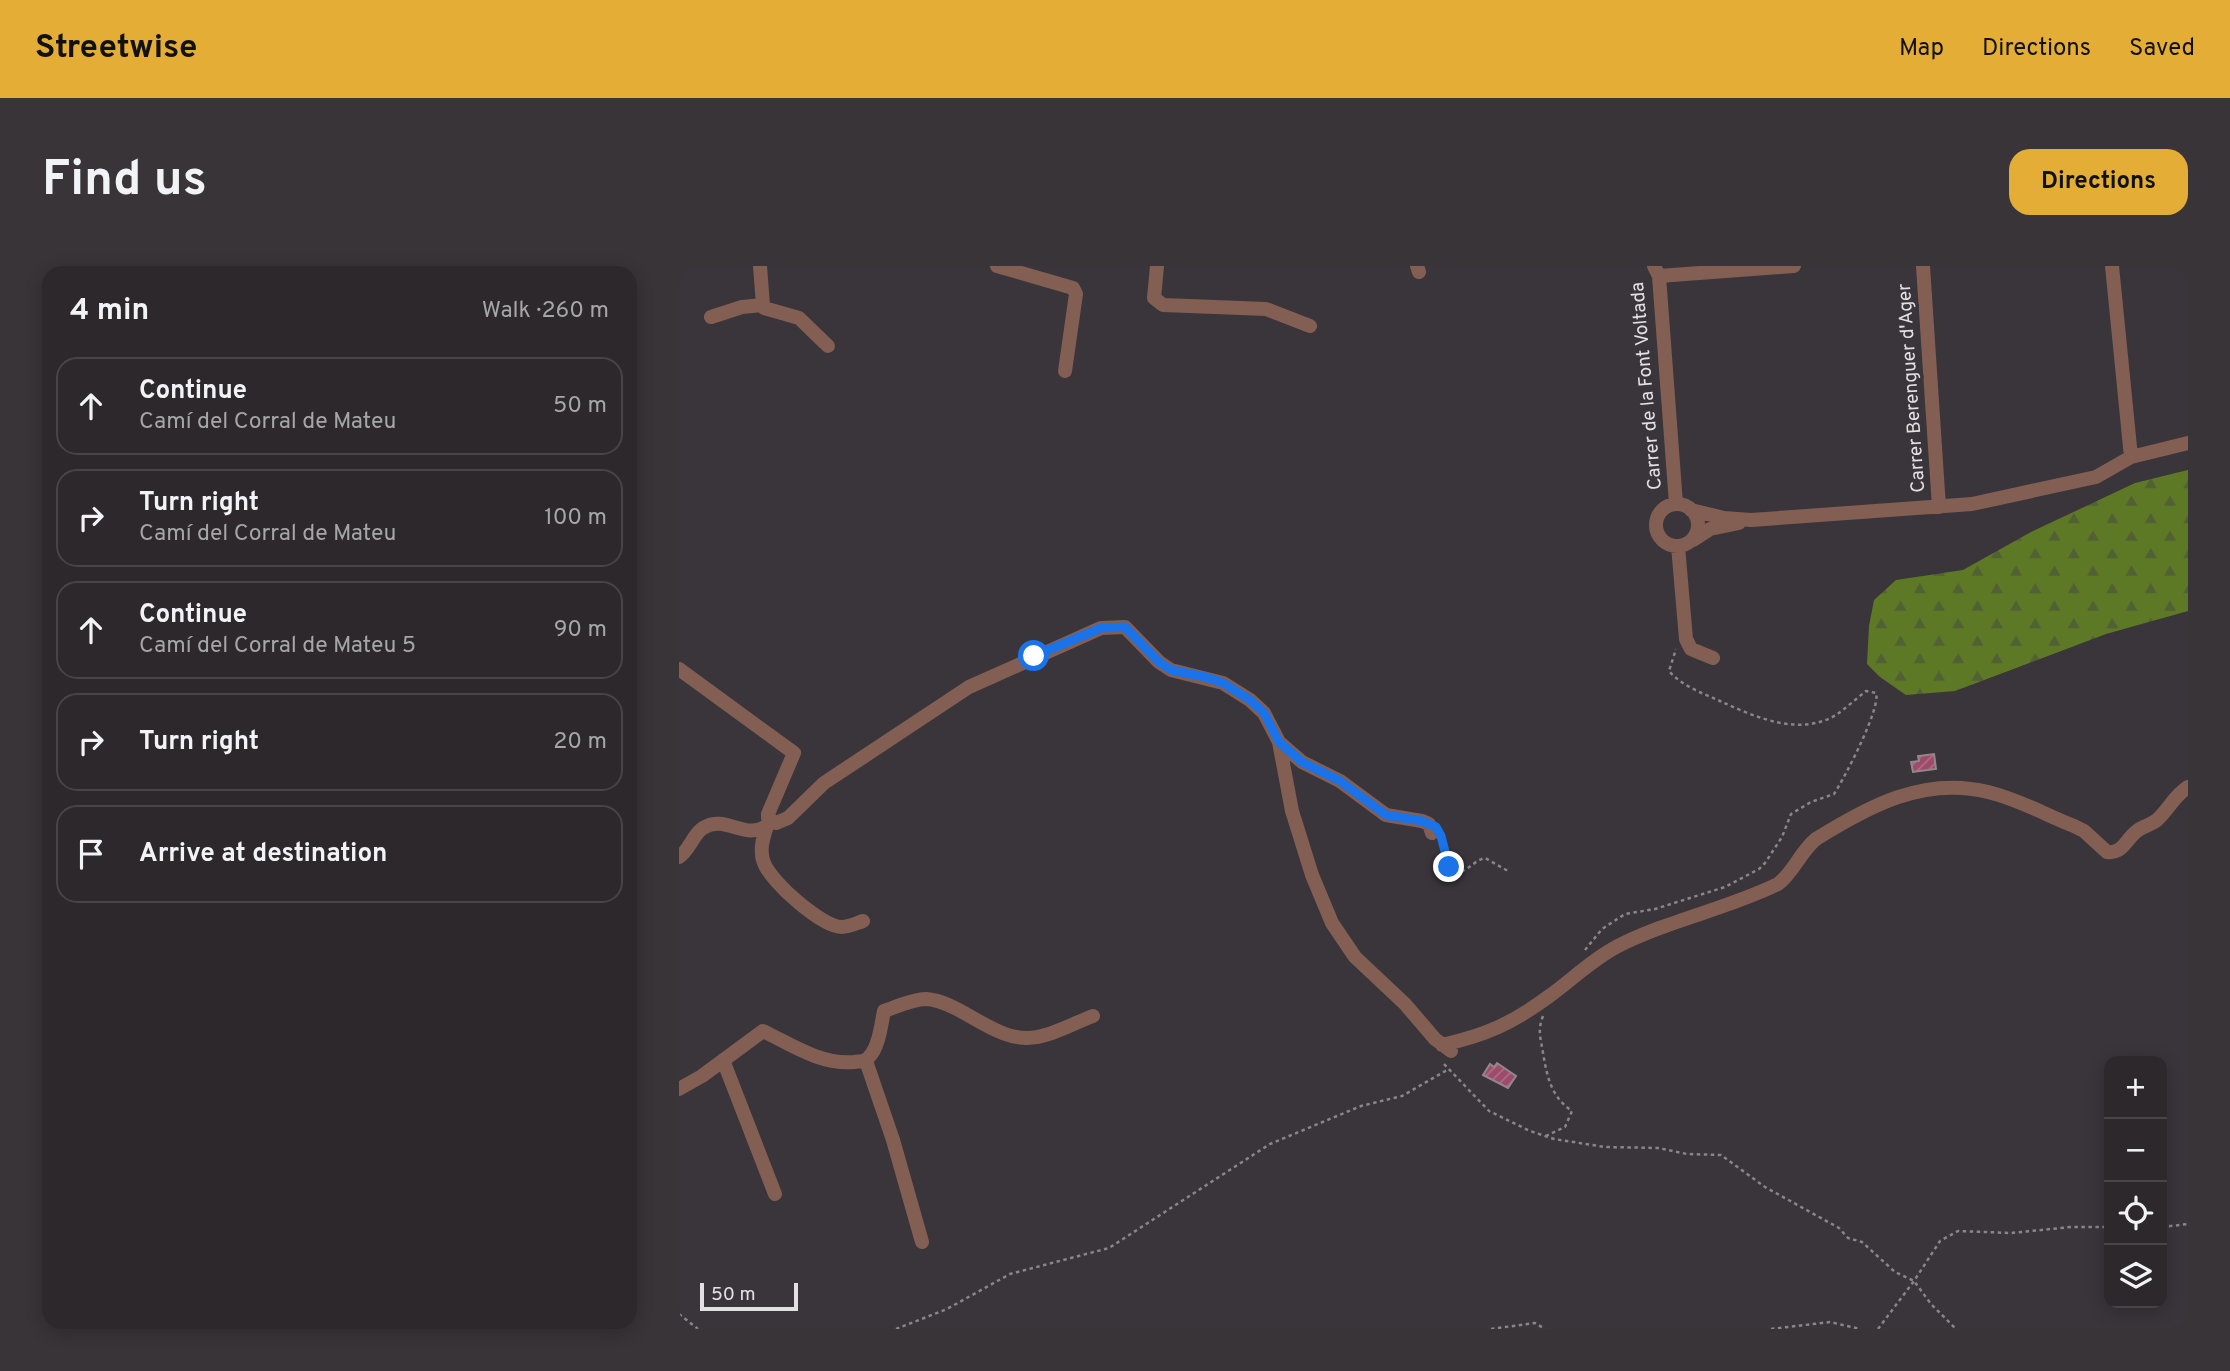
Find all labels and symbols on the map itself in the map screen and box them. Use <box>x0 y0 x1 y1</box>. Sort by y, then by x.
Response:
street label: Carrer de la Font Voltada <box>1626 281 1668 491</box>
street label: Carrer Berenguer d'Ager <box>1893 282 1931 493</box>
route start <box>1018 640 1049 671</box>
route end <box>1433 851 1464 882</box>
scale bar <box>700 1280 798 1312</box>

